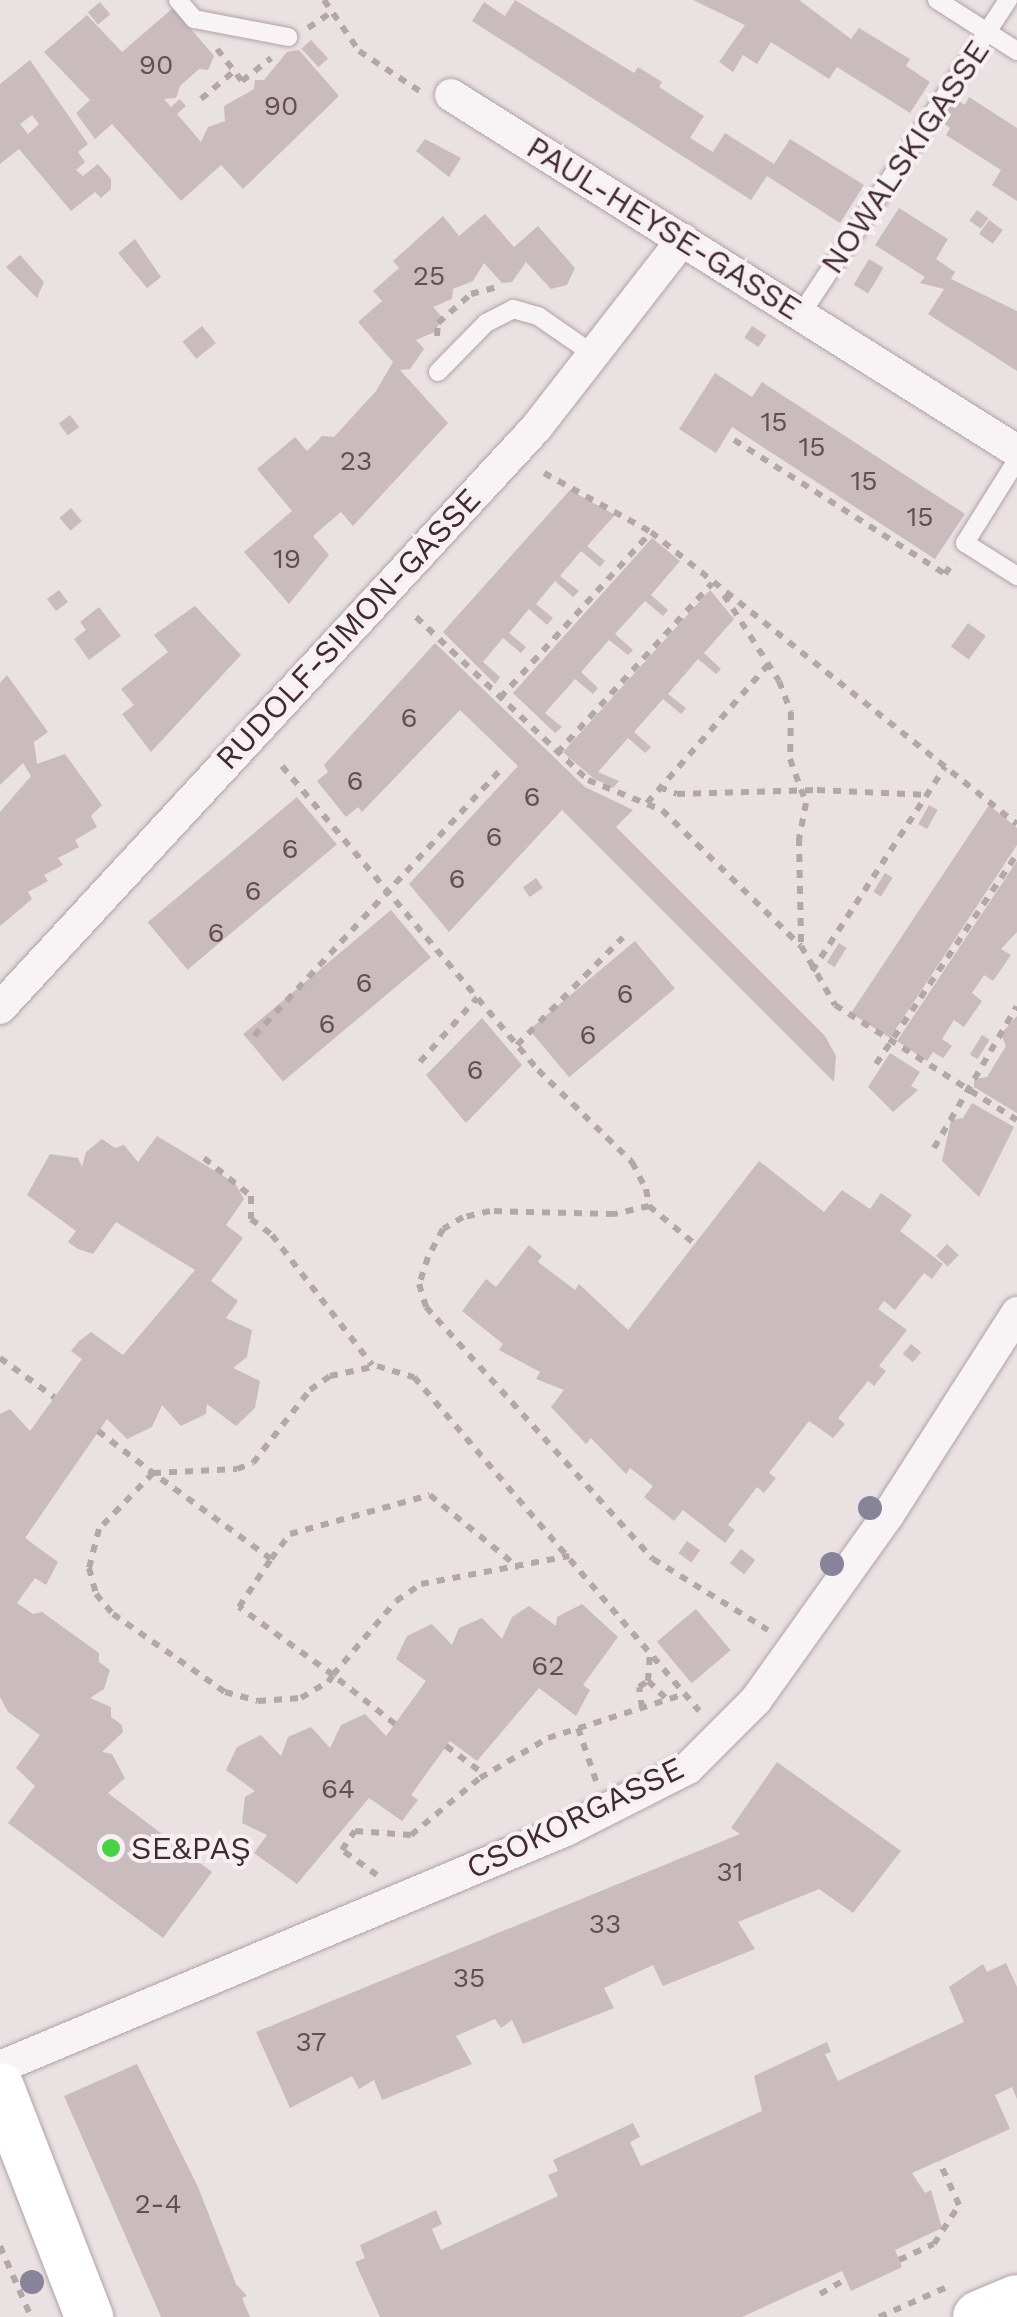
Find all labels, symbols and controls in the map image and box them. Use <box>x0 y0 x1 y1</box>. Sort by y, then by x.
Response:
street label: NOWALSKIGASSE <box>813 33 997 281</box>
house number: 90 <box>139 48 173 82</box>
house number: 90 <box>264 89 298 123</box>
street label: PAUL-HEYSE-GASSE <box>520 128 808 328</box>
house number: 25 <box>413 259 445 293</box>
house number: 15 <box>760 405 788 439</box>
house number: 15 <box>798 430 826 464</box>
house number: 23 <box>340 444 372 478</box>
house number: 15 <box>850 464 878 498</box>
street label: RUDOLF-SIMON-GASSE <box>208 480 488 778</box>
house number: 15 <box>906 500 934 534</box>
house number: 19 <box>273 542 301 576</box>
house number: 6 <box>400 701 418 735</box>
house number: 6 <box>346 764 364 798</box>
house number: 6 <box>523 780 541 814</box>
house number: 6 <box>485 820 503 854</box>
house number: 6 <box>281 832 299 866</box>
house number: 6 <box>448 862 466 896</box>
house number: 6 <box>244 874 262 908</box>
house number: 6 <box>207 916 225 950</box>
house number: 6 <box>355 966 373 1000</box>
house number: 6 <box>616 977 634 1011</box>
house number: 6 <box>318 1007 336 1041</box>
house number: 6 <box>579 1018 597 1052</box>
house number: 6 <box>466 1053 484 1087</box>
house number: 62 <box>531 1649 565 1683</box>
street label: CSOKORGASSE <box>460 1749 690 1887</box>
house number: 64 <box>321 1772 355 1806</box>
place label: SE&PAŞ <box>131 1829 251 1867</box>
marker: SE&PAŞ <box>100 1837 122 1859</box>
house number: 31 <box>716 1855 744 1889</box>
house number: 33 <box>589 1907 621 1941</box>
house number: 35 <box>453 1961 485 1995</box>
house number: 37 <box>296 2025 326 2059</box>
house number: 2-4 <box>134 2187 182 2221</box>

